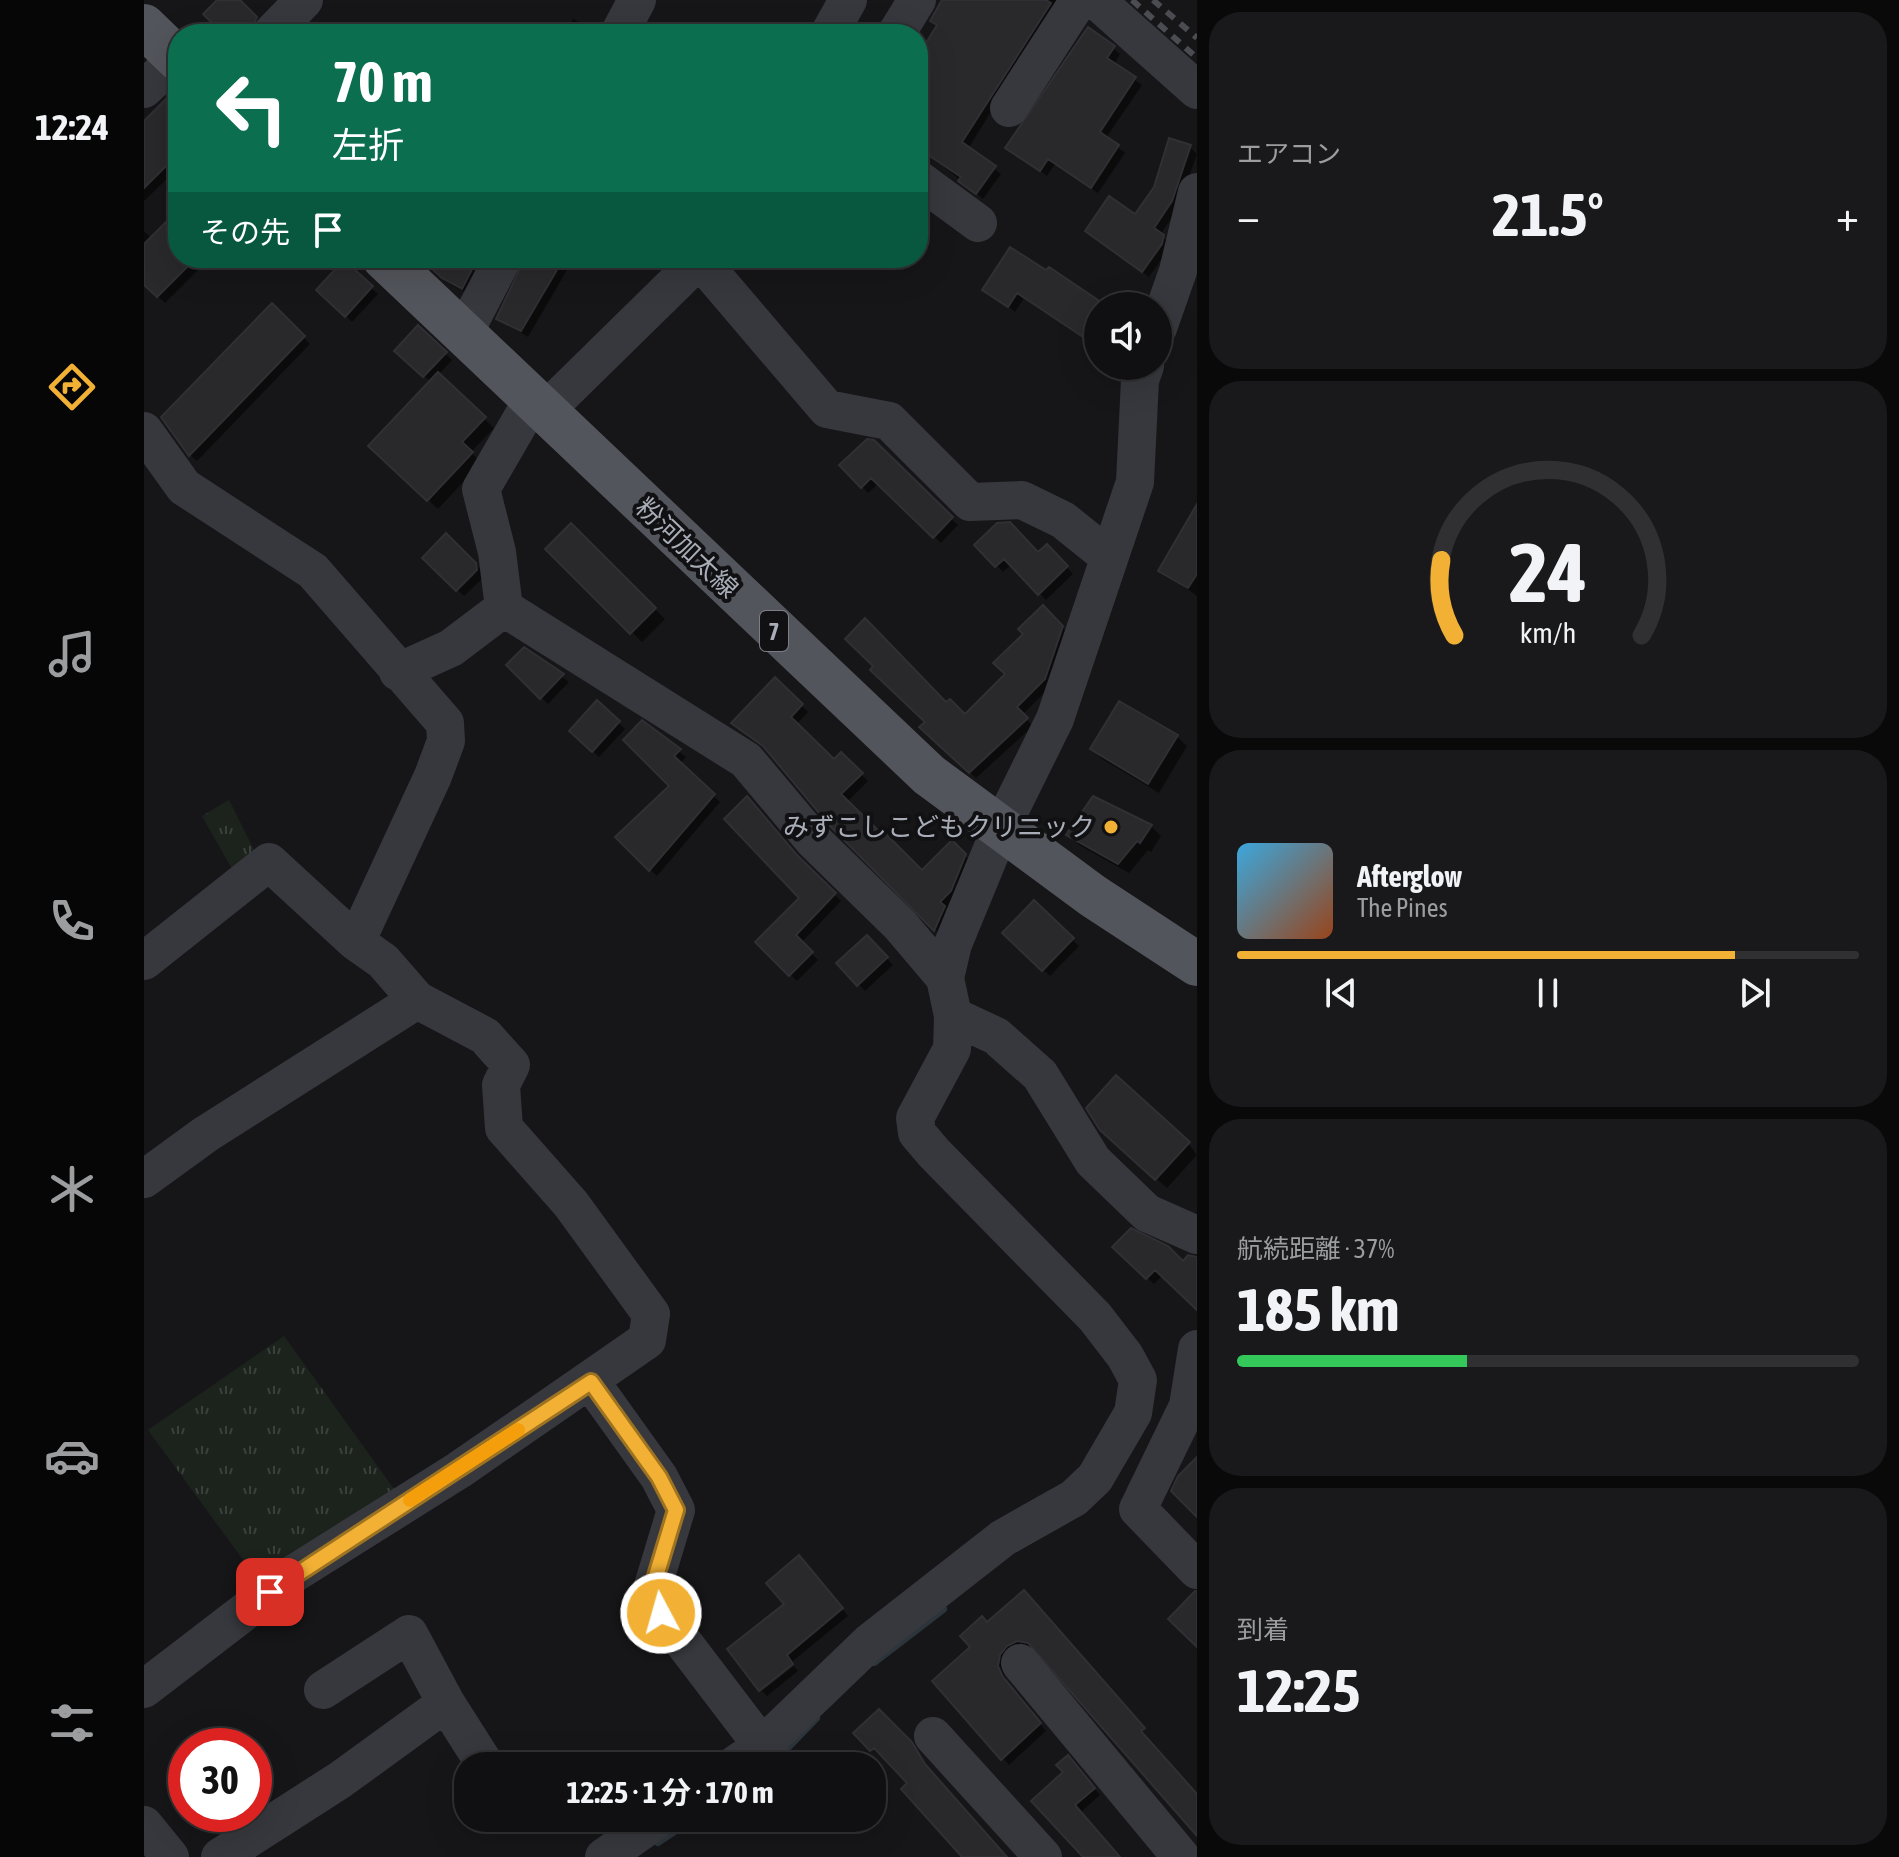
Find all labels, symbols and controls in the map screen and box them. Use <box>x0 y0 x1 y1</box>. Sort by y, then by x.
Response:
text: 70 m <box>332 50 433 114</box>
icon: left <box>200 56 304 160</box>
text: 12:24 <box>35 106 109 148</box>
text: 左折 <box>332 124 404 166</box>
text: エアコン <box>1237 139 1341 169</box>
text: 21.5° <box>1492 180 1604 249</box>
text: − <box>1237 190 1260 240</box>
text: + <box>1836 190 1859 240</box>
icon: arrive <box>306 208 350 252</box>
text: その先 <box>200 215 290 249</box>
map controls <box>1084 292 1172 380</box>
button: sound <box>1084 292 1172 380</box>
icon: directions <box>44 359 100 415</box>
street label: 粉河加太線 <box>630 492 744 604</box>
text: 24 <box>1509 523 1587 619</box>
road number: 7 <box>760 611 788 651</box>
text: km/h <box>1520 616 1576 649</box>
icon: music <box>44 626 100 682</box>
place label: みずこしこどもクリニック <box>783 812 1095 842</box>
marker: みずこしこどもクリニック <box>1102 818 1120 836</box>
text: Afterglow <box>1357 859 1462 893</box>
icon: phone <box>44 893 100 949</box>
text: The Pines <box>1357 893 1448 923</box>
icon: previous <box>1319 971 1363 1015</box>
icon: pause <box>1526 971 1570 1015</box>
icon: next <box>1733 971 1777 1015</box>
icon: climate <box>44 1161 100 1217</box>
text: 航続距離 · 37% <box>1237 1234 1394 1264</box>
text: 185 km <box>1237 1275 1399 1344</box>
icon: car <box>44 1428 100 1484</box>
pin <box>236 1558 304 1626</box>
icon: arrive <box>248 1570 292 1614</box>
position arrow <box>619 1571 703 1655</box>
text: 到着 <box>1237 1615 1289 1645</box>
text: 12:25 <box>1237 1656 1360 1725</box>
icon: filters <box>44 1695 100 1751</box>
speed limit sign: 30 <box>168 1728 272 1832</box>
text: 12:25 · 1 分 · 170 m <box>566 1775 774 1809</box>

